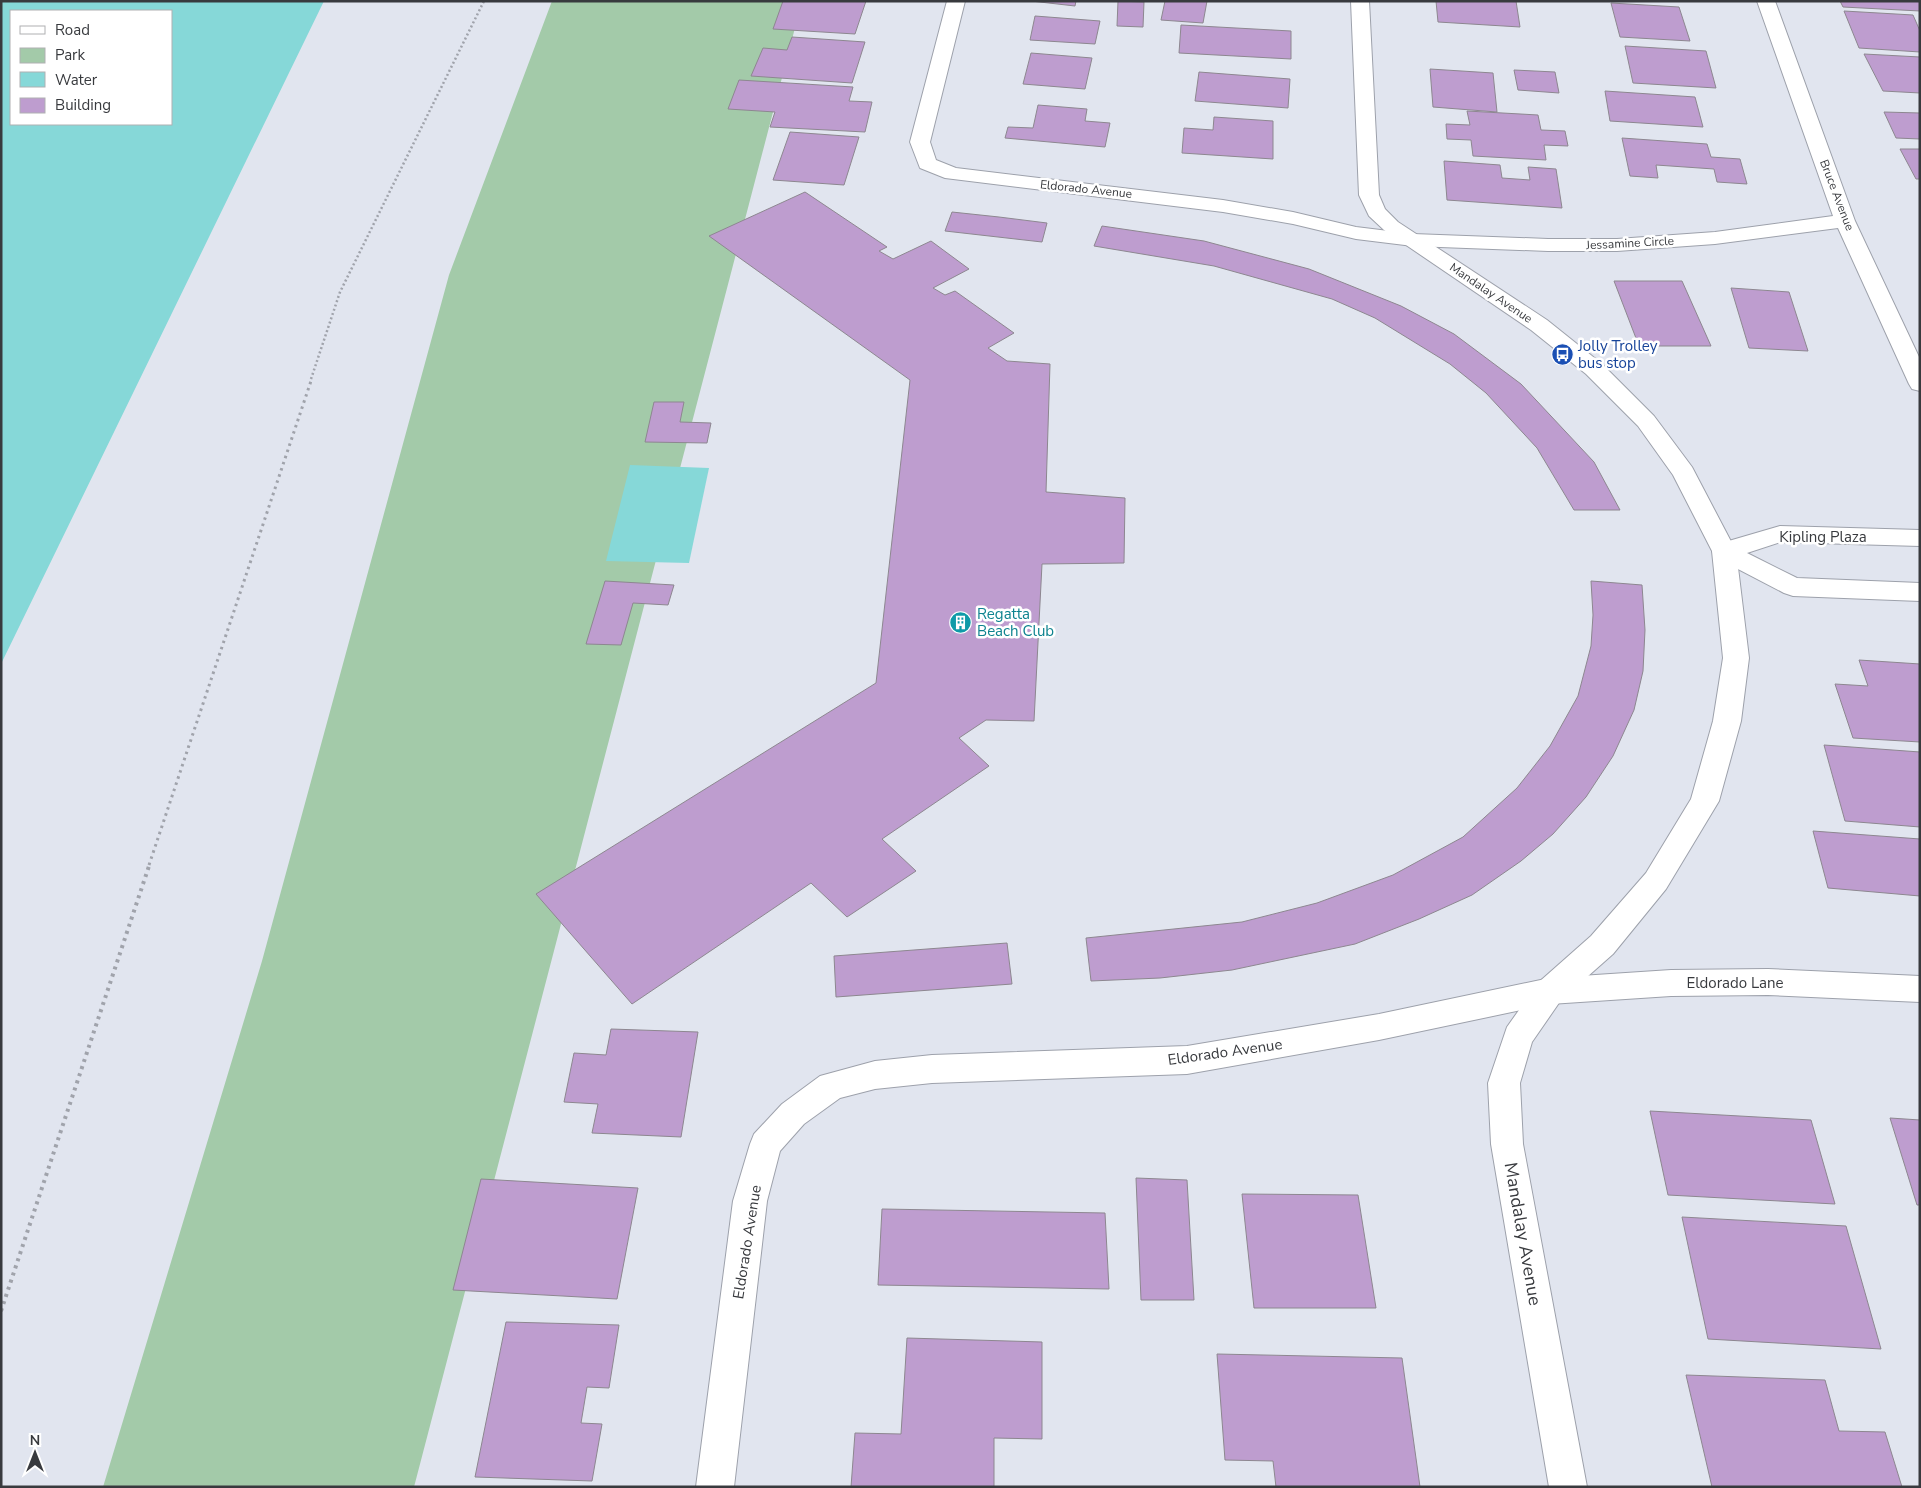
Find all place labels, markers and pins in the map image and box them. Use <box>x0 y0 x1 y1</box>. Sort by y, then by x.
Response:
place label: Jolly Trolley bus stop <box>1577 336 1658 373</box>
bus stop icon: Jolly Trolley bus stop <box>1550 343 1574 367</box>
place label: Regatta Beach Club <box>977 604 1054 641</box>
building icon: Regatta Beach Club <box>949 611 973 635</box>

